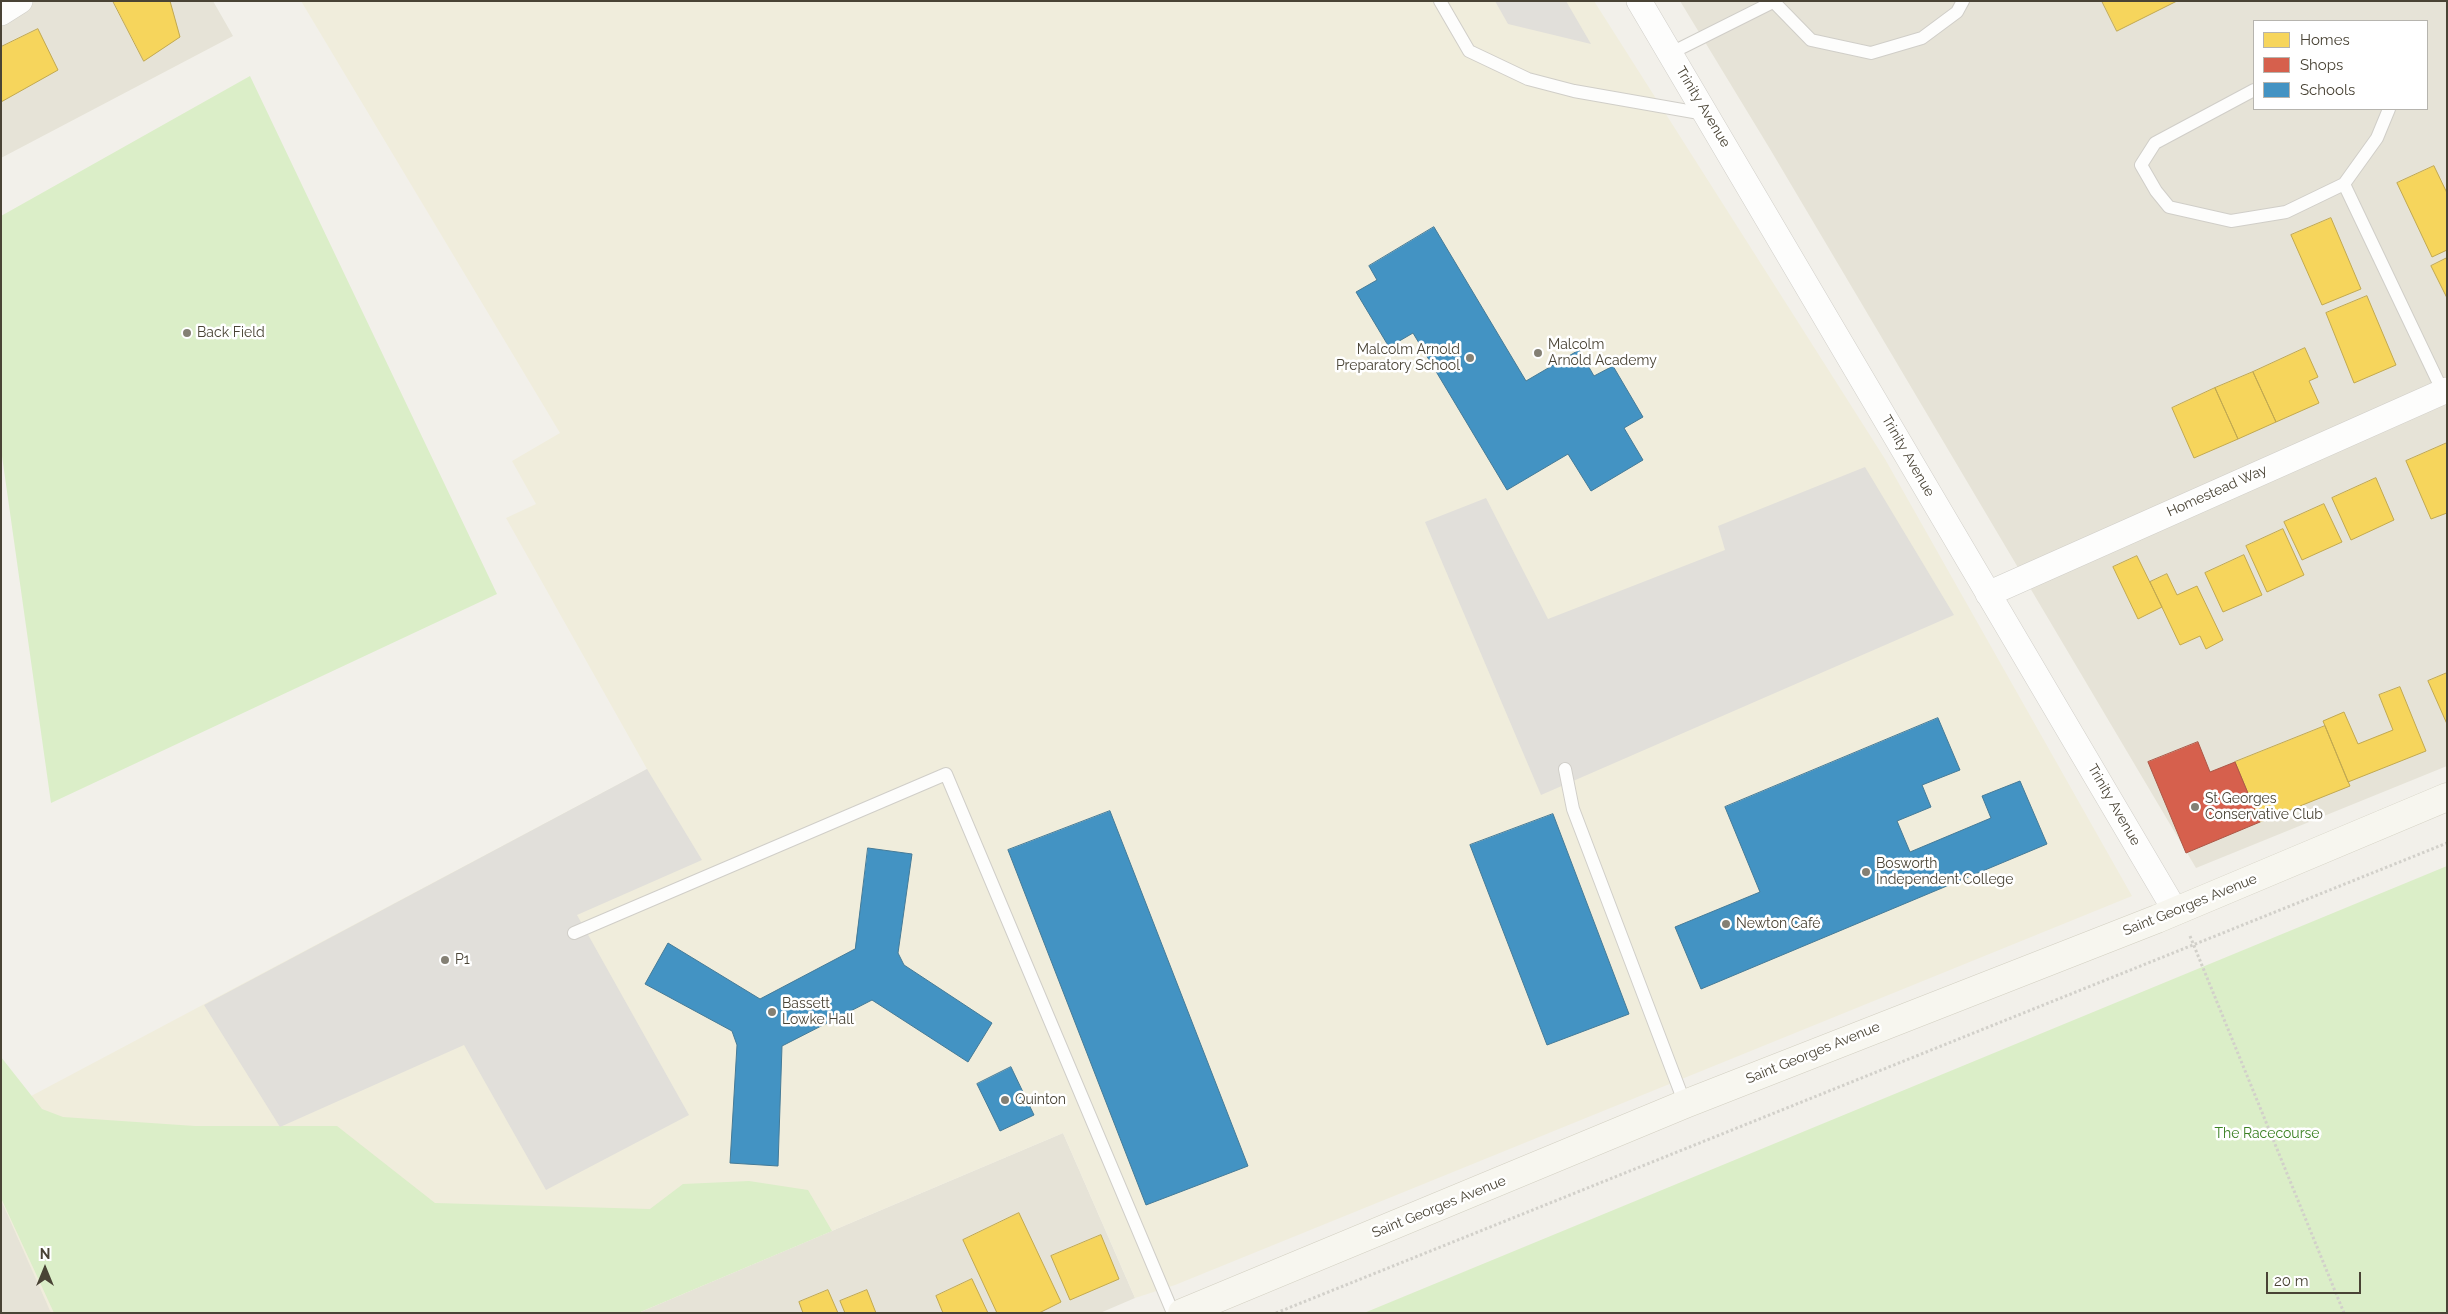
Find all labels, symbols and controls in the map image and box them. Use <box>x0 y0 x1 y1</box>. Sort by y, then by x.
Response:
legend <box>2253 20 2428 110</box>
text: Homes <box>2300 31 2350 49</box>
text: Shops <box>2300 56 2343 74</box>
street label: Trinity Avenue <box>1672 63 1734 151</box>
text: Schools <box>2300 81 2355 99</box>
place label: Back Field <box>197 325 265 341</box>
marker: Back Field <box>181 327 193 339</box>
place label: Malcolm Arnold Academy <box>1548 337 1657 370</box>
place label: Malcolm Arnold Preparatory School <box>1336 342 1460 374</box>
marker: Malcolm Arnold Academy <box>1532 347 1544 359</box>
marker: Malcolm Arnold Preparatory School <box>1464 352 1476 364</box>
street label: Trinity Avenue <box>1878 412 1938 500</box>
street label: Homestead Way <box>2164 461 2270 521</box>
street label: Trinity Avenue <box>2084 761 2144 849</box>
place label: St Georges Conservative Club <box>2205 791 2323 824</box>
marker: St Georges Conservative Club <box>2189 801 2201 813</box>
place label: Bosworth Independent College <box>1876 856 2013 889</box>
marker: Bosworth Independent College <box>1860 866 1872 878</box>
street label: Saint Georges Avenue <box>2120 870 2260 940</box>
place label: Newton Café <box>1736 916 1821 932</box>
marker: Newton Café <box>1720 918 1732 930</box>
place label: P1 <box>455 952 470 968</box>
marker: P1 <box>439 954 451 966</box>
place label: Bassett Lowke Hall <box>782 996 854 1028</box>
marker: Bassett Lowke Hall <box>766 1006 778 1018</box>
street label: Saint Georges Avenue <box>1743 1018 1883 1088</box>
place label: Quinton <box>1015 1092 1066 1108</box>
marker: Quinton <box>999 1094 1011 1106</box>
park label: The Racecourse <box>2214 1126 2320 1142</box>
street label: Saint Georges Avenue <box>1369 1172 1509 1242</box>
north arrow <box>20 1244 70 1294</box>
text: N <box>40 1246 50 1262</box>
scale bar <box>2268 1262 2363 1294</box>
text: 20 m <box>2274 1272 2309 1290</box>

